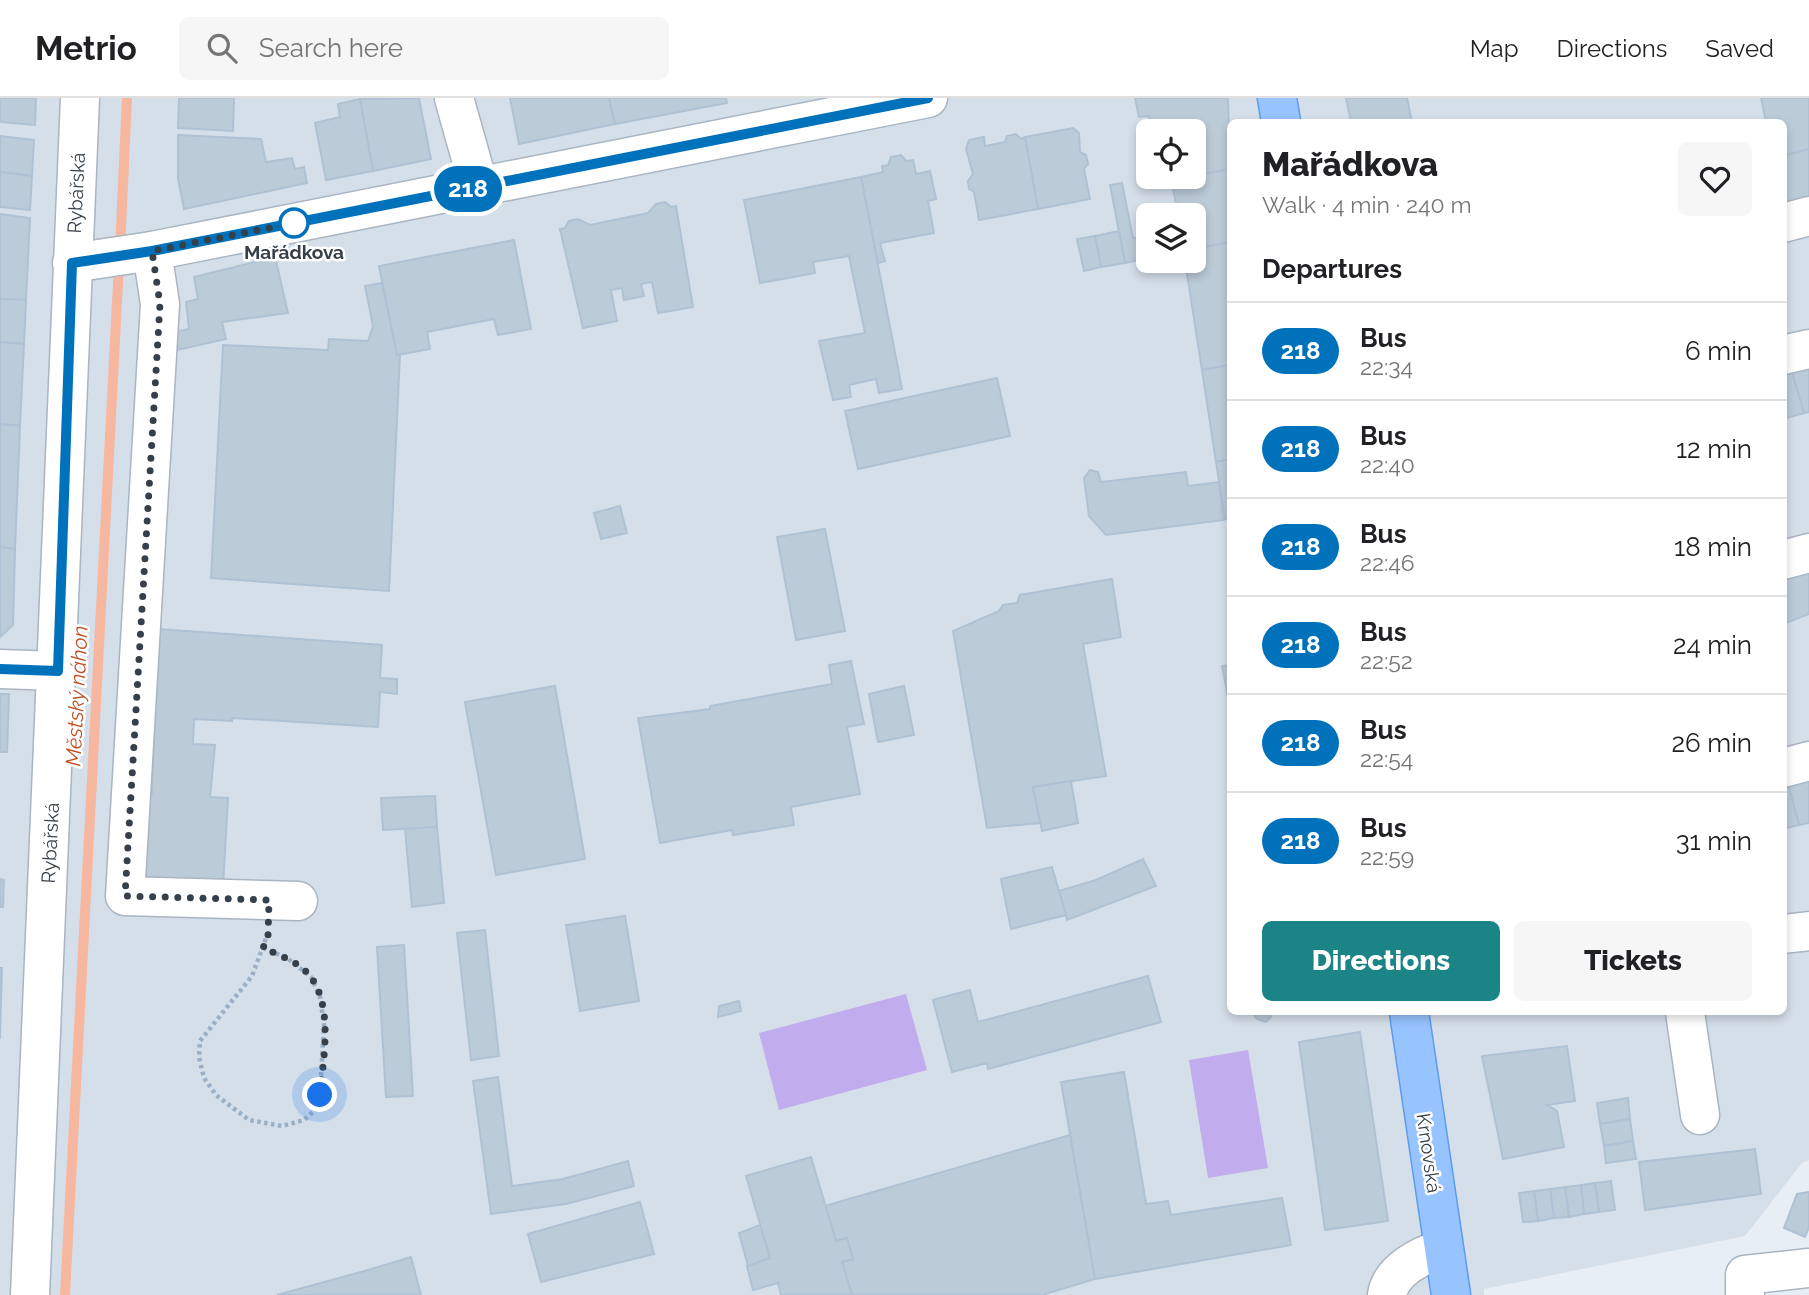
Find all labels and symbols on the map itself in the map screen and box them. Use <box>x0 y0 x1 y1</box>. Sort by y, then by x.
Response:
street label: Rybářská <box>63 152 89 234</box>
line badge: 218 <box>428 166 508 212</box>
marker: Mařádkova <box>279 208 309 238</box>
place label: Mařádkova <box>244 241 344 263</box>
water label: Městský náhon <box>60 625 93 767</box>
street label: Rybářská <box>37 802 63 884</box>
your location <box>302 1077 337 1112</box>
street label: Krnovská <box>1413 1112 1445 1194</box>

